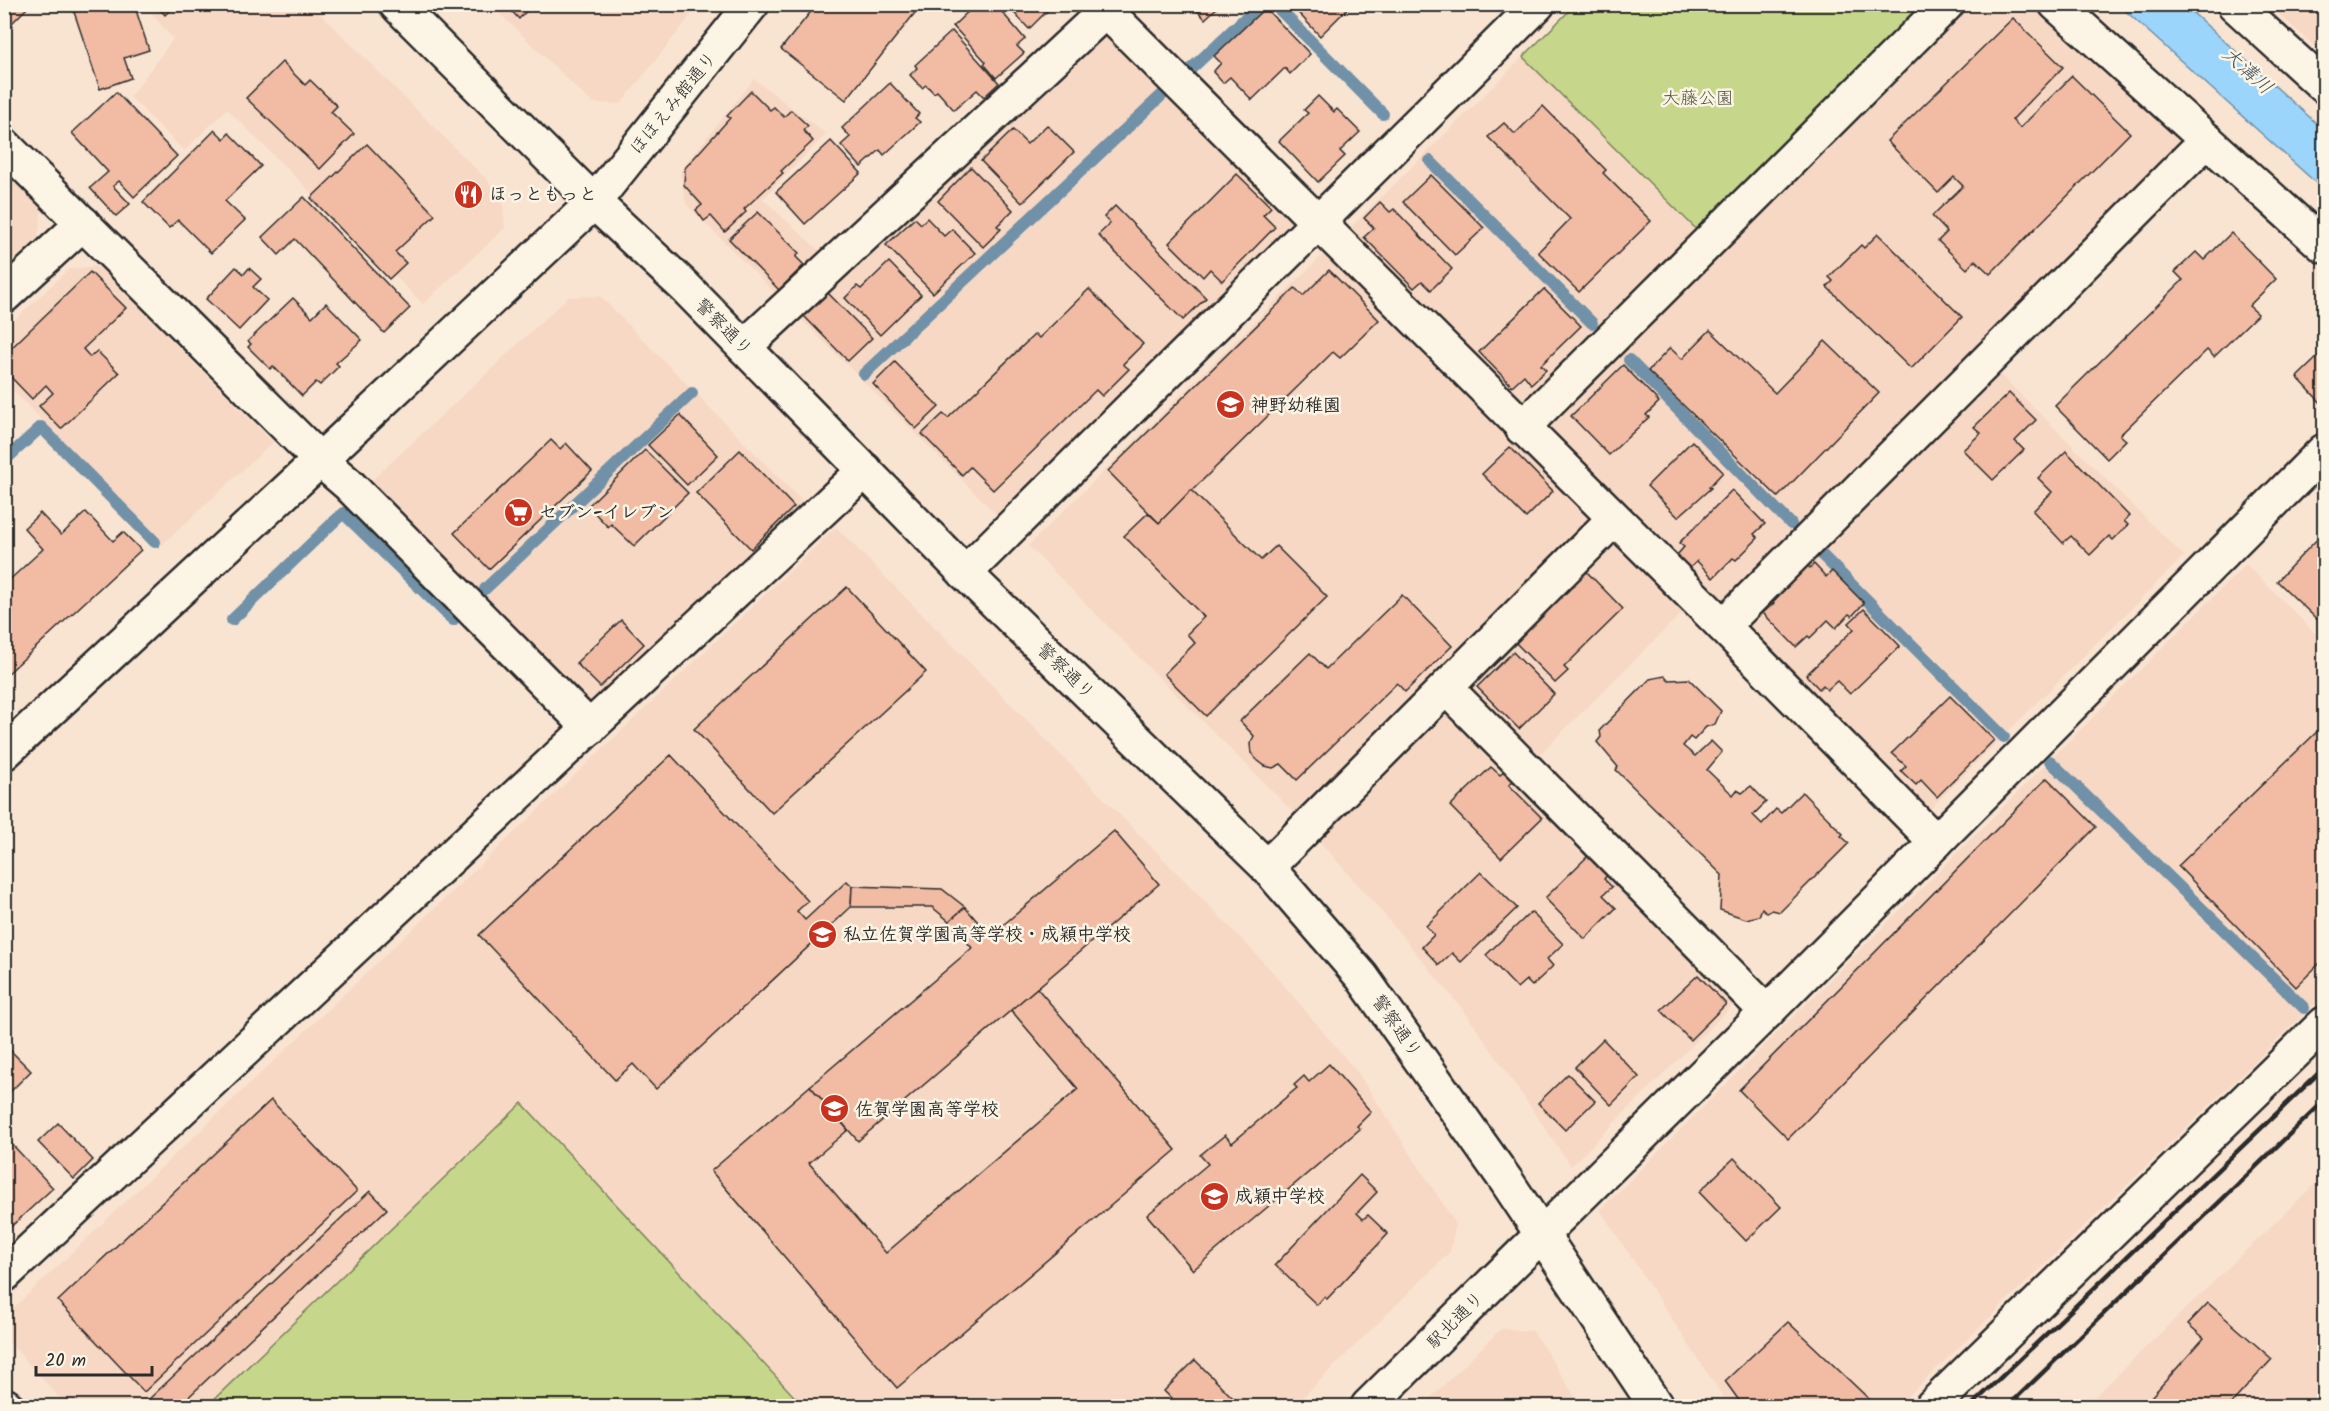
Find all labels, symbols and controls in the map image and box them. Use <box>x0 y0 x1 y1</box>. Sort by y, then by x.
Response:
water label: 大溝川 <box>2214 40 2280 103</box>
street label: ほほえみ館通り <box>623 46 725 162</box>
park label: 大藤公園 <box>1662 85 1734 114</box>
restaurant icon: ほっともっと <box>452 178 484 210</box>
place label: ほっともっと <box>489 181 597 210</box>
street label: 警察通り <box>687 292 759 364</box>
school or university icon: 神野幼稚園 <box>1214 389 1246 421</box>
place label: 神野幼稚園 <box>1251 392 1341 421</box>
supermarket icon: セブン-イレブン <box>502 496 534 528</box>
place label: セブン-イレブン <box>539 499 675 528</box>
street label: 警察通り <box>1029 637 1101 708</box>
school or university icon: 私立佐賀学園高等学校・成穎中学校 <box>806 918 838 950</box>
place label: 私立佐賀学園高等学校・成穎中学校 <box>843 921 1131 950</box>
street label: 警察通り <box>1363 989 1428 1065</box>
school or university icon: 佐賀学園高等学校 <box>818 1093 850 1125</box>
place label: 佐賀学園高等学校 <box>855 1096 999 1125</box>
school or university icon: 成穎中学校 <box>1198 1180 1230 1212</box>
place label: 成穎中学校 <box>1235 1183 1325 1212</box>
street label: 駅北通り <box>1420 1285 1492 1357</box>
scale bar <box>36 1339 152 1377</box>
text: 20 m <box>45 1347 86 1376</box>

